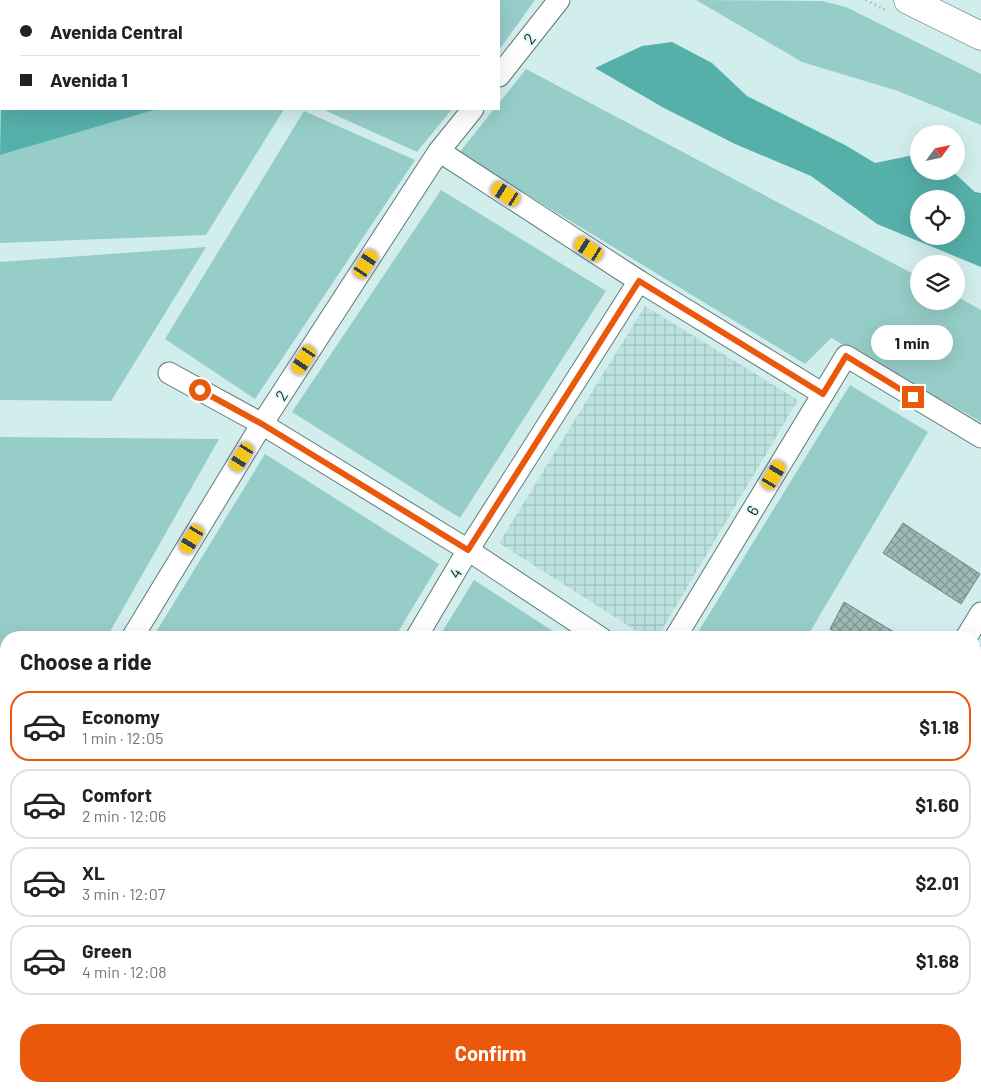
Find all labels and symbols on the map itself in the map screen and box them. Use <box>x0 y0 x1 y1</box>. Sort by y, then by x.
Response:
street label: 2 <box>519 29 539 47</box>
north arrow <box>910 125 965 180</box>
car <box>489 180 522 208</box>
car <box>572 235 605 263</box>
car <box>351 247 380 281</box>
callout: 1 min <box>872 324 954 360</box>
car <box>289 343 318 377</box>
route start <box>189 379 211 401</box>
street label: 2 <box>271 386 291 404</box>
route end <box>902 386 924 408</box>
car <box>227 440 256 474</box>
car <box>759 458 788 492</box>
street label: 6 <box>742 502 762 518</box>
car <box>177 522 206 556</box>
street label: 4 <box>445 564 465 582</box>

